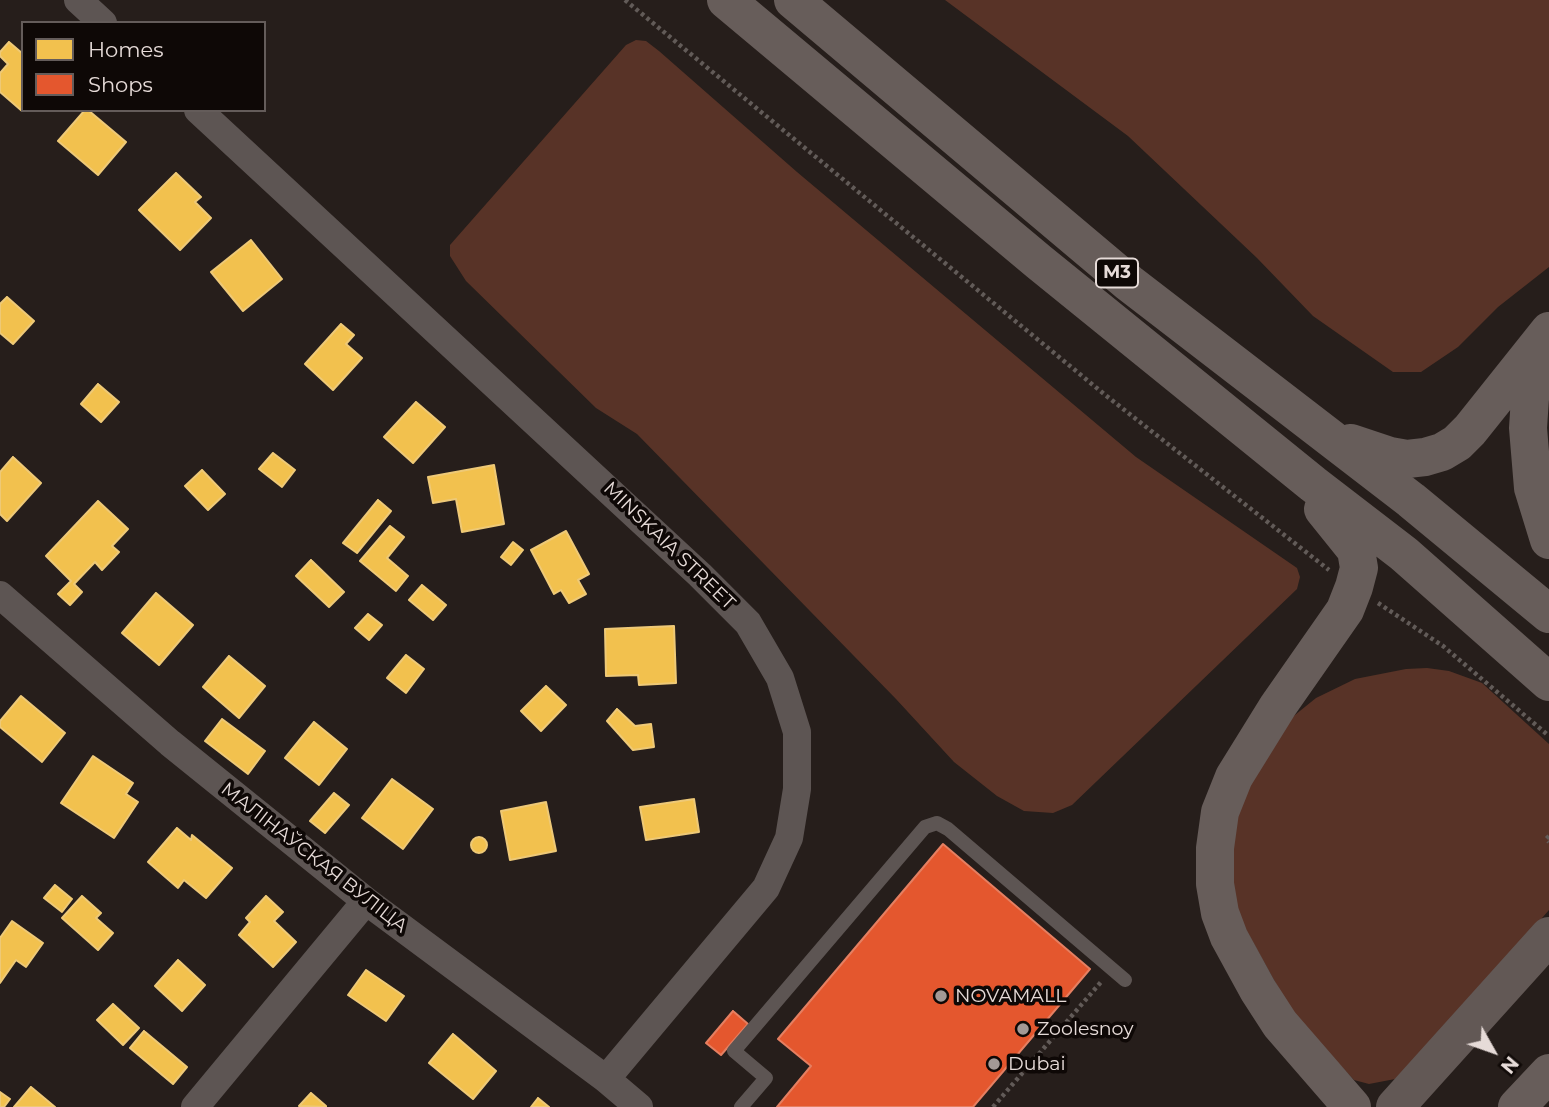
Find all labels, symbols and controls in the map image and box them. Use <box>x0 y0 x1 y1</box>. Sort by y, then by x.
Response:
legend <box>21 21 266 112</box>
text: Homes <box>88 37 163 62</box>
text: Shops <box>88 72 153 97</box>
road number: М3 <box>1096 258 1138 288</box>
street label: MINSKAIA STREET <box>598 477 740 615</box>
street label: МАЛІНАЎСКАЯ ВУЛІЦА <box>216 778 412 938</box>
place label: NOVAMALL <box>955 985 1066 1007</box>
marker: NOVAMALL <box>933 988 949 1004</box>
north arrow <box>1458 1016 1528 1086</box>
place label: Zoolesnoy <box>1037 1018 1134 1040</box>
marker: Zoolesnoy <box>1015 1021 1031 1037</box>
text: N <box>1496 1052 1523 1078</box>
place label: Dubai <box>1008 1053 1066 1075</box>
marker: Dubai <box>986 1056 1002 1072</box>

